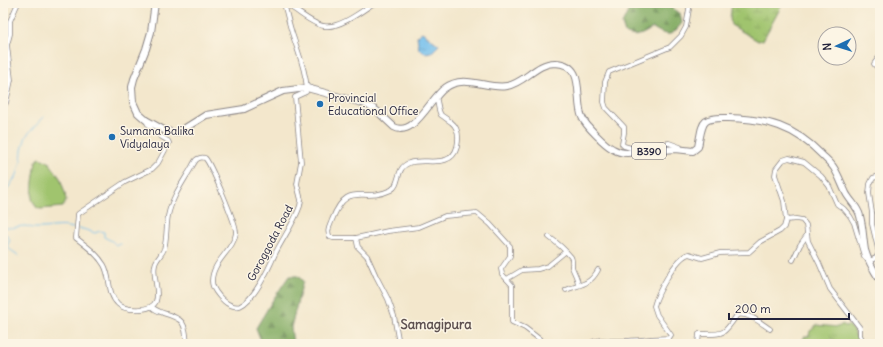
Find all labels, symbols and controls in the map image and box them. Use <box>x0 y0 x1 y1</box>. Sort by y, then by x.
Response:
north arrow <box>817 26 857 66</box>
text: N <box>820 42 834 51</box>
place label: Provincial Educational Office <box>328 91 419 118</box>
marker: Provincial Educational Office <box>315 99 325 109</box>
place label: Sumana Balika Vidyalaya <box>120 124 194 151</box>
marker: Sumana Balika Vidyalaya <box>107 132 117 142</box>
road number: B390 <box>632 143 666 159</box>
street label: Goroggoda Road <box>244 202 296 284</box>
scale bar <box>729 295 849 321</box>
text: 200 m <box>735 301 771 316</box>
district label: Samagipura <box>400 316 472 333</box>

